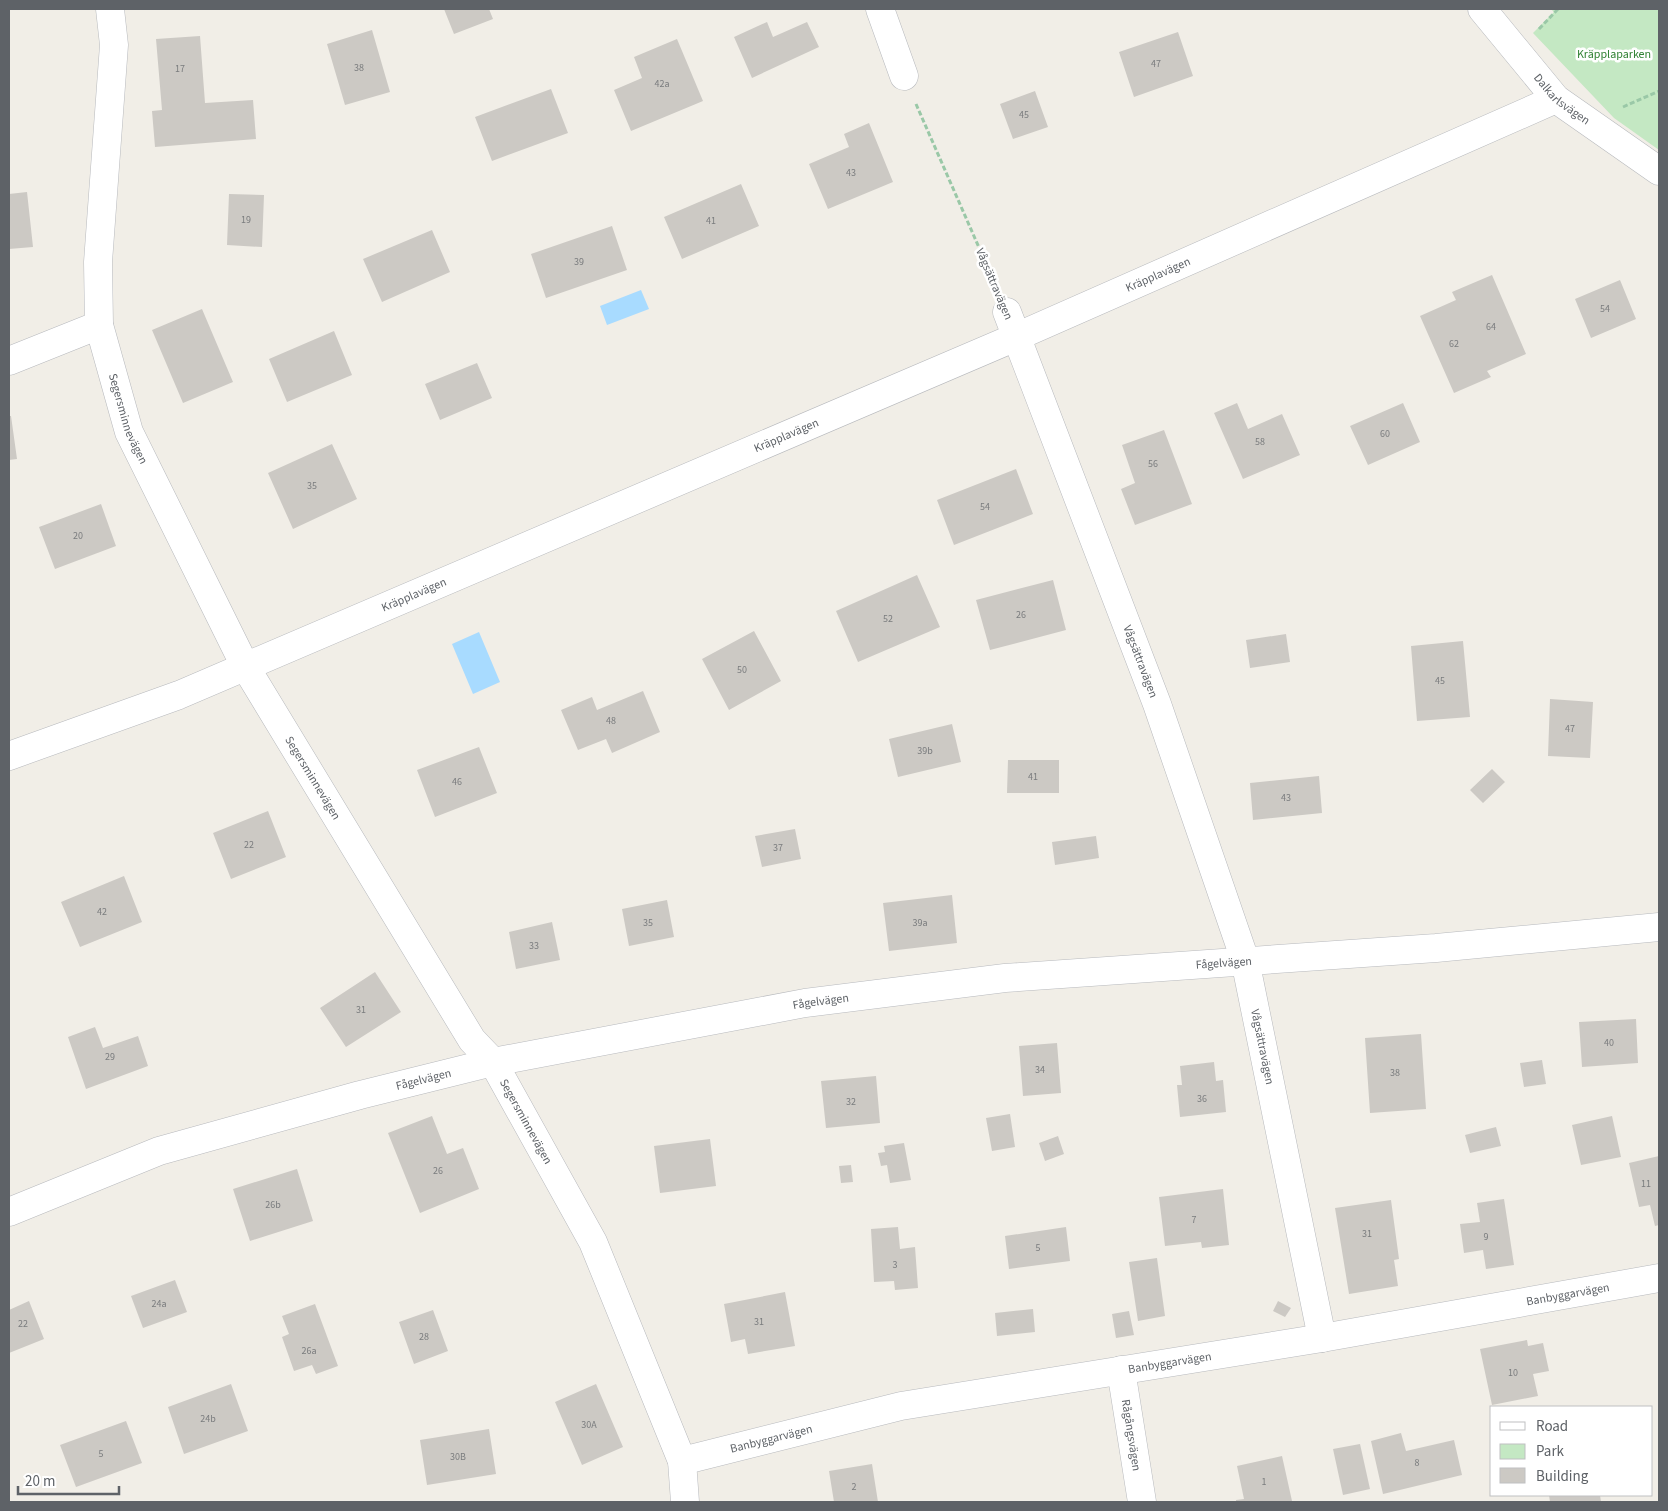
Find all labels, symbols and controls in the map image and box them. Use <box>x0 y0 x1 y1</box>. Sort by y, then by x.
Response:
park label: Kräpplaparken <box>1577 46 1651 63</box>
house number: 47 <box>1151 57 1161 71</box>
house number: 38 <box>354 61 364 75</box>
house number: 17 <box>175 62 185 76</box>
street label: Dalkarlsvägen <box>1530 70 1593 129</box>
house number: 42a <box>655 77 669 91</box>
house number: 45 <box>1019 108 1029 122</box>
house number: 43 <box>846 166 856 180</box>
house number: 19 <box>241 213 251 227</box>
house number: 41 <box>706 214 716 228</box>
street label: Vågsättravägen <box>971 245 1017 323</box>
street label: Kräpplavägen <box>1123 253 1193 296</box>
house number: 39 <box>574 255 584 269</box>
house number: 54 <box>1600 302 1610 316</box>
house number: 64 <box>1486 320 1496 334</box>
house number: 62 <box>1449 337 1459 351</box>
street label: Segersminnevägen <box>104 371 152 467</box>
street label: Kräpplavägen <box>751 414 821 457</box>
house number: 60 <box>1380 427 1390 441</box>
house number: 58 <box>1255 435 1265 449</box>
house number: 56 <box>1148 457 1158 471</box>
house number: 35 <box>307 479 317 493</box>
house number: 54 <box>980 500 990 514</box>
house number: 20 <box>73 529 83 543</box>
street label: Kräpplavägen <box>379 573 449 616</box>
house number: 26 <box>1016 608 1026 622</box>
house number: 52 <box>883 612 893 626</box>
street label: Vågsättravägen <box>1119 622 1162 700</box>
house number: 50 <box>737 663 747 677</box>
house number: 45 <box>1435 674 1445 688</box>
house number: 48 <box>606 714 616 728</box>
house number: 47 <box>1565 722 1575 736</box>
street label: Segersminnevägen <box>281 733 345 823</box>
house number: 39b <box>917 744 933 758</box>
house number: 41 <box>1028 770 1038 784</box>
house number: 46 <box>452 775 462 789</box>
house number: 43 <box>1281 791 1291 805</box>
house number: 22 <box>244 838 254 852</box>
house number: 37 <box>773 841 783 855</box>
house number: 42 <box>97 905 107 919</box>
house number: 35 <box>643 916 653 930</box>
house number: 39a <box>913 916 927 930</box>
house number: 33 <box>529 939 539 953</box>
street label: Fågelvägen <box>1195 952 1252 973</box>
street label: Fågelvägen <box>791 989 850 1014</box>
house number: 31 <box>356 1003 366 1017</box>
street label: Vågsättravägen <box>1247 1008 1279 1086</box>
house number: 40 <box>1604 1036 1614 1050</box>
house number: 29 <box>105 1050 115 1064</box>
house number: 34 <box>1035 1063 1045 1077</box>
street label: Fågelvägen <box>394 1064 453 1094</box>
house number: 38 <box>1390 1066 1400 1080</box>
street label: Segersminnevägen <box>495 1076 557 1167</box>
house number: 36 <box>1197 1092 1207 1106</box>
house number: 32 <box>846 1095 856 1109</box>
house number: 26 <box>433 1164 443 1178</box>
house number: 11 <box>1641 1177 1651 1191</box>
house number: 26b <box>265 1198 281 1212</box>
house number: 7 <box>1192 1213 1197 1227</box>
house number: 31 <box>1362 1227 1372 1241</box>
house number: 9 <box>1484 1230 1489 1244</box>
house number: 5 <box>1036 1241 1041 1255</box>
house number: 3 <box>893 1258 898 1272</box>
street label: Banbyggarvägen <box>1525 1278 1611 1310</box>
house number: 24a <box>152 1297 166 1311</box>
house number: 31 <box>754 1315 764 1329</box>
house number: 22 <box>18 1317 28 1331</box>
house number: 28 <box>419 1330 429 1344</box>
house number: 26a <box>302 1344 316 1358</box>
street label: Banbyggarvägen <box>1127 1347 1213 1378</box>
house number: 10 <box>1508 1366 1518 1380</box>
street label: Rågångsvägen <box>1117 1398 1145 1472</box>
legend <box>1490 1406 1653 1496</box>
house number: 24b <box>200 1412 216 1426</box>
text: Road <box>1536 1416 1568 1437</box>
house number: 30A <box>581 1418 597 1432</box>
street label: Banbyggarvägen <box>728 1420 814 1457</box>
text: Park <box>1536 1441 1565 1462</box>
house number: 5 <box>99 1447 104 1461</box>
house number: 30B <box>450 1450 466 1464</box>
house number: 8 <box>1415 1456 1420 1470</box>
scale bar <box>18 1464 119 1496</box>
text: Building <box>1536 1466 1589 1487</box>
text: 20 m <box>25 1471 55 1492</box>
house number: 1 <box>1262 1475 1267 1489</box>
house number: 2 <box>852 1480 857 1494</box>

